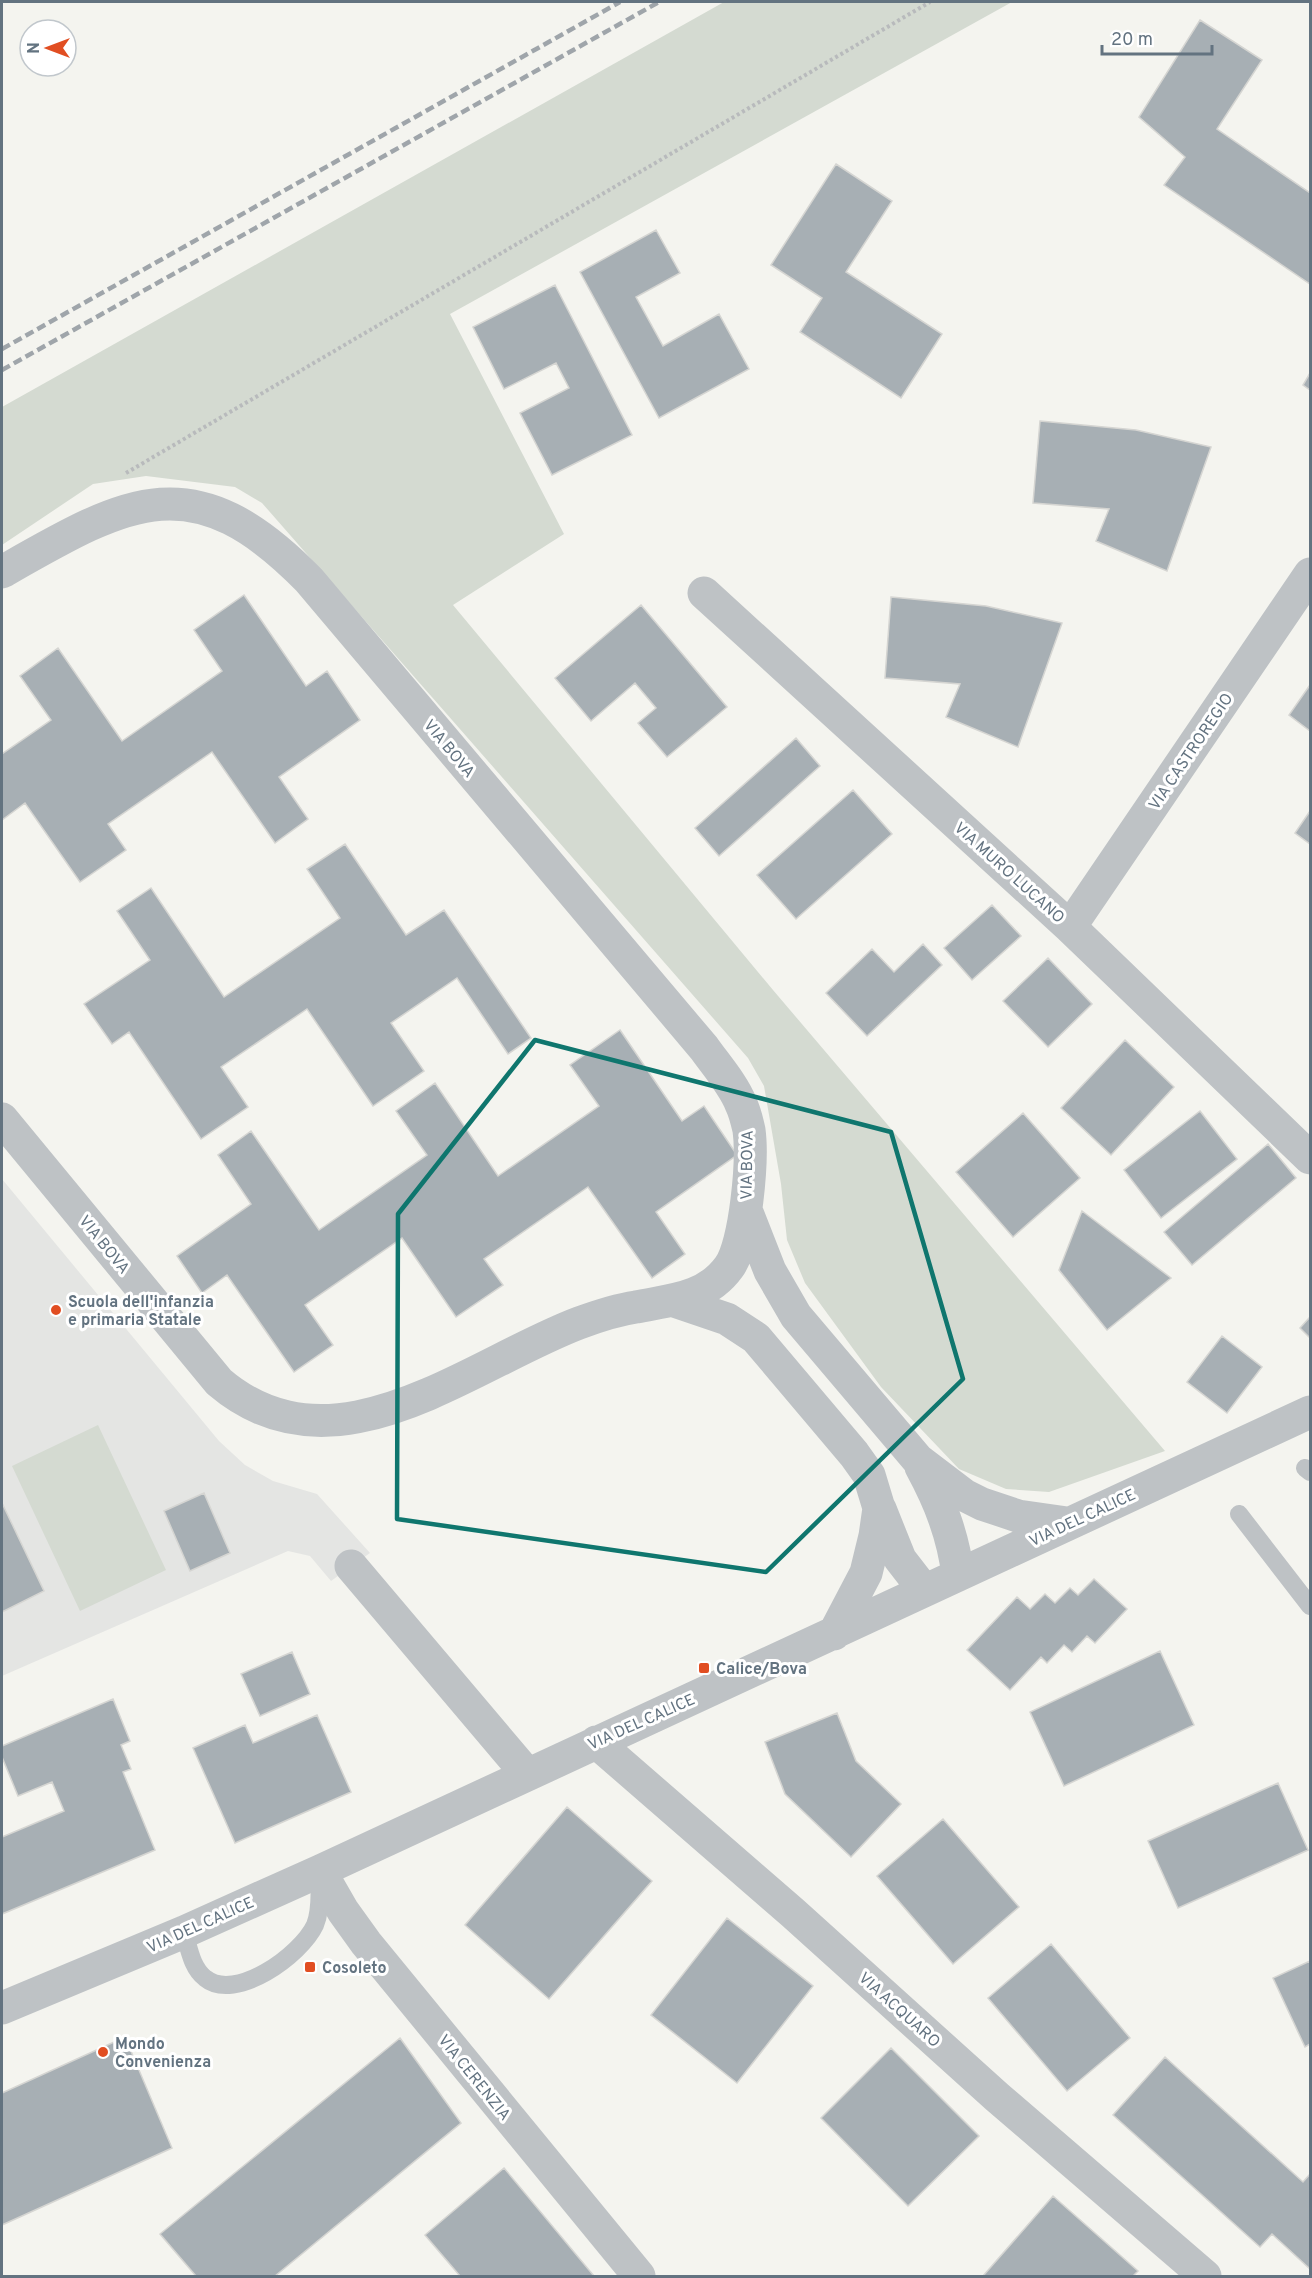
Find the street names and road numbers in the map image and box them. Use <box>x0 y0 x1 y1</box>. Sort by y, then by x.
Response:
street label: VIA CASTROREGIO <box>1145 690 1238 814</box>
street label: VIA BOVA <box>418 716 479 783</box>
street label: VIA MURO LUCANO <box>949 819 1068 928</box>
street label: VIA BOVA <box>737 1130 759 1200</box>
street label: VIA BOVA <box>74 1212 133 1279</box>
street label: VIA DEL CALICE <box>1026 1485 1139 1552</box>
street label: VIA DEL CALICE <box>585 1690 698 1755</box>
street label: VIA DEL CALICE <box>144 1893 257 1958</box>
street label: VIA ACQUARO <box>854 1969 944 2052</box>
street label: VIA CERENZIA <box>433 2031 514 2125</box>

